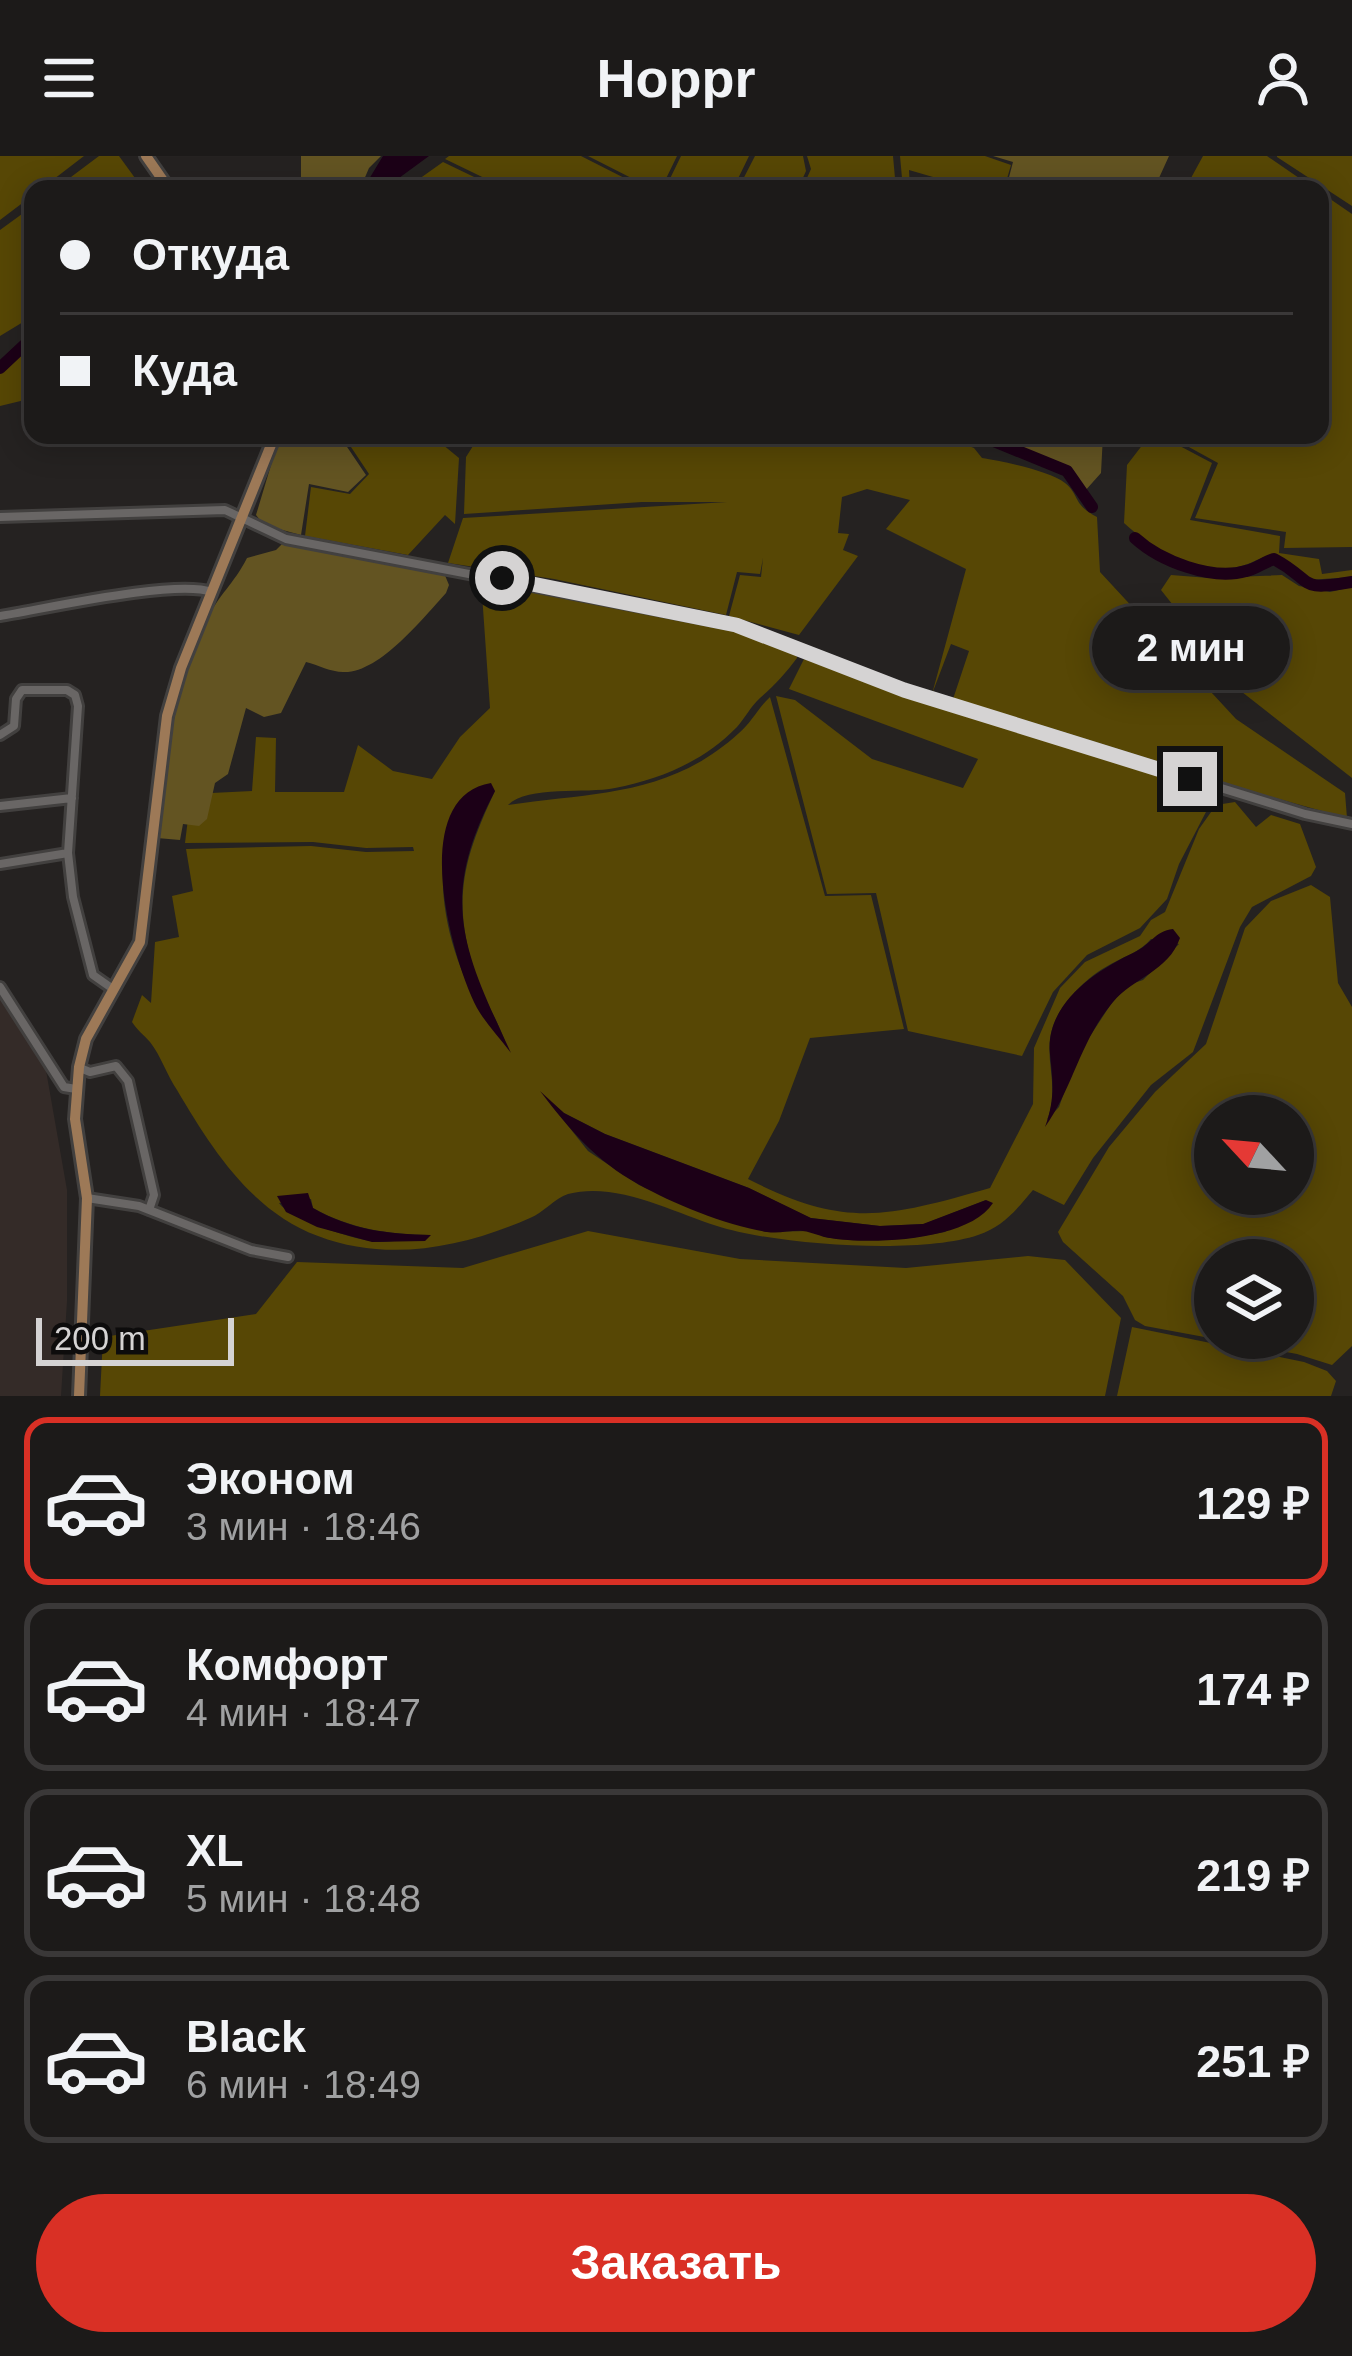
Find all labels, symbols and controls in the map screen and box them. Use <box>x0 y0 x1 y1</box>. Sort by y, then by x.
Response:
icon: menu <box>36 45 102 111</box>
icon: person <box>1250 45 1316 111</box>
text: Hoppr <box>597 48 755 108</box>
text: Откуда <box>132 229 289 280</box>
text: Куда <box>132 345 237 396</box>
route start <box>475 551 529 605</box>
callout: 2 мин <box>1091 605 1289 689</box>
text: 2 мин <box>1137 626 1245 669</box>
route end <box>1163 752 1217 806</box>
north arrow <box>1194 1095 1314 1215</box>
map controls <box>1194 1095 1314 1359</box>
button: layers <box>1194 1239 1314 1359</box>
scale bar <box>36 1312 234 1365</box>
text: 200 m <box>54 1320 146 1357</box>
icon: car <box>42 1447 150 1555</box>
text: Эконом <box>186 1453 355 1504</box>
text: 129 ₽ <box>1196 1478 1310 1529</box>
text: 3 мин · 18:46 <box>186 1505 421 1548</box>
icon: car <box>42 1633 150 1741</box>
text: Комфорт <box>186 1639 388 1690</box>
text: 174 ₽ <box>1196 1664 1310 1715</box>
text: 4 мин · 18:47 <box>186 1691 421 1734</box>
icon: car <box>42 1819 150 1927</box>
text: XL <box>186 1825 244 1876</box>
text: 219 ₽ <box>1196 1850 1310 1901</box>
text: 5 мин · 18:48 <box>186 1877 421 1920</box>
icon: car <box>42 2005 150 2113</box>
text: Black <box>186 2011 306 2062</box>
text: 251 ₽ <box>1196 2036 1310 2087</box>
text: 6 мин · 18:49 <box>186 2063 421 2106</box>
button: Заказать <box>36 2194 1316 2332</box>

